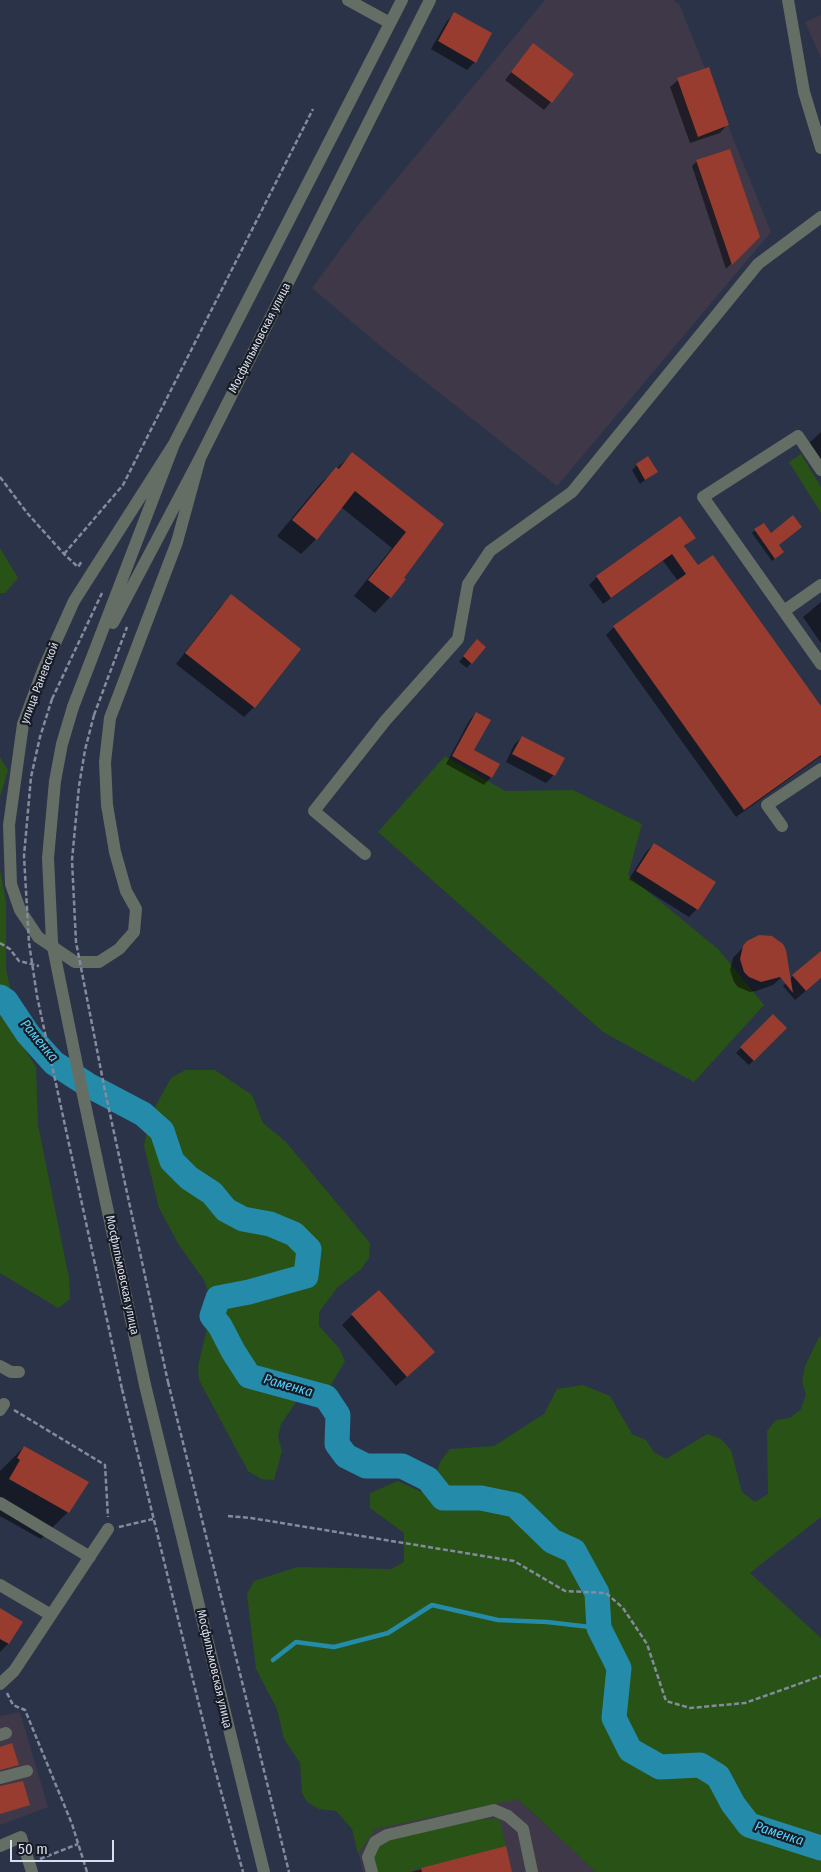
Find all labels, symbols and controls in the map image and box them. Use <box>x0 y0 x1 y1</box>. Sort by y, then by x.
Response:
street label: Мосфильмовская улица <box>226 281 294 395</box>
street label: улица Раневской <box>18 640 62 726</box>
water label: Раменка <box>16 1016 62 1066</box>
street label: Мосфильмовская улица <box>102 1214 142 1336</box>
water label: Раменка <box>261 1371 315 1401</box>
street label: Мосфильмовская улица <box>193 1608 235 1730</box>
water label: Раменка <box>752 1818 806 1850</box>
scale bar <box>12 1830 116 1862</box>
text: 50 m <box>18 1840 48 1858</box>

